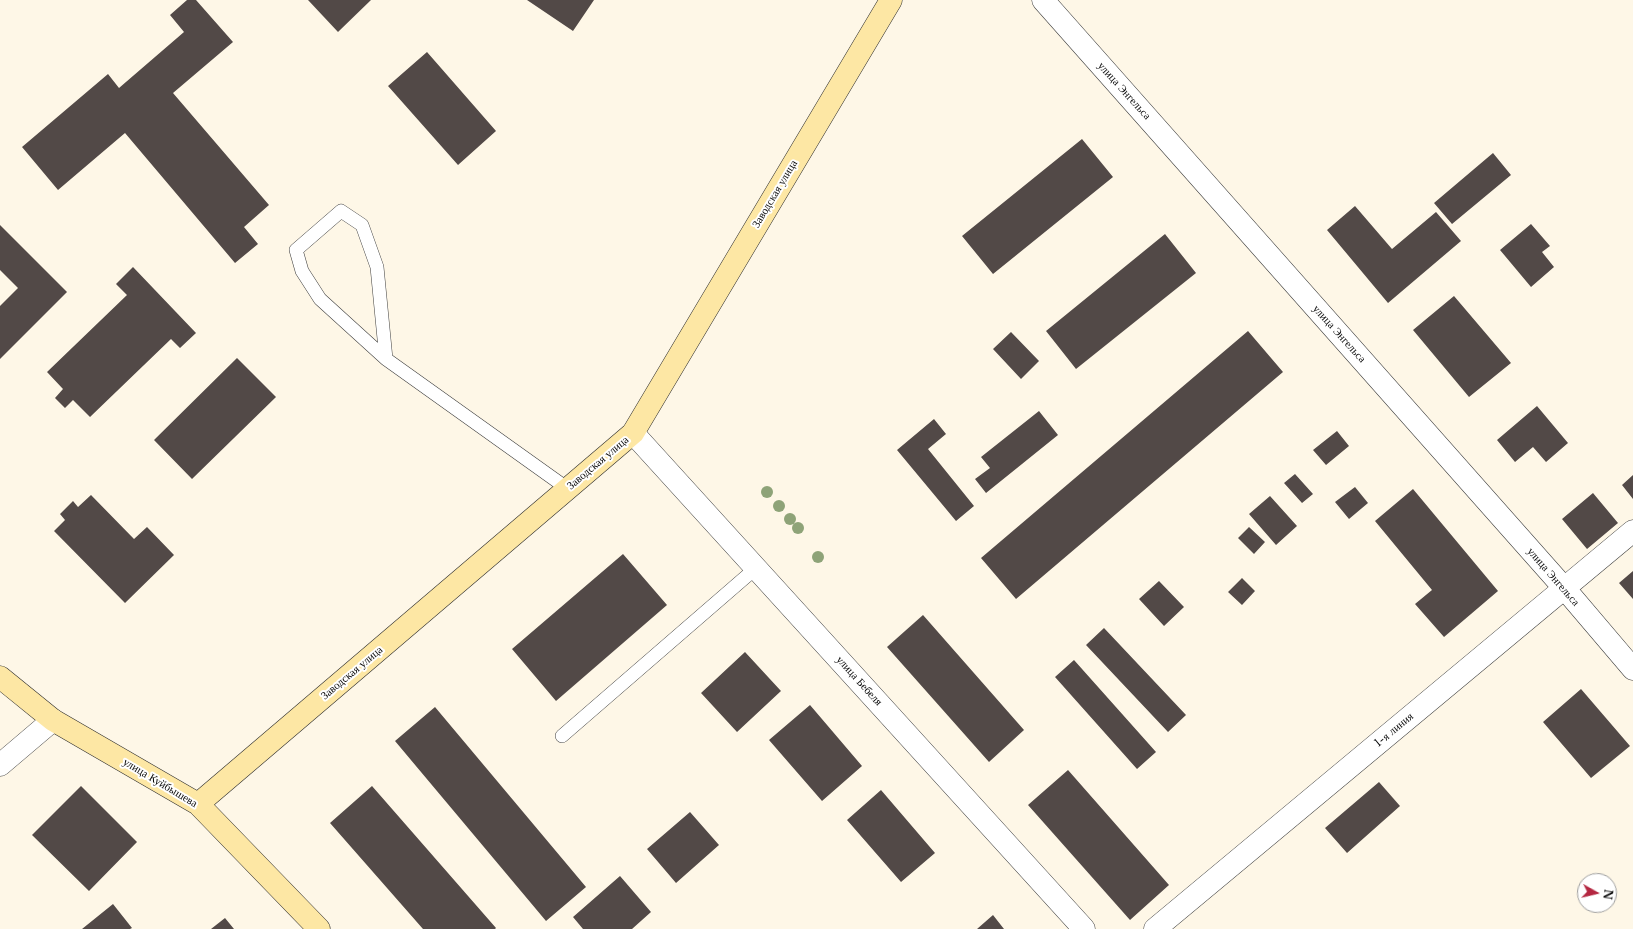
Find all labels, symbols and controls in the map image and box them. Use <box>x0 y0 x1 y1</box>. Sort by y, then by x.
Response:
street label: улица Энгельса <box>1095 59 1153 123</box>
street label: Заводская улица <box>750 158 800 230</box>
street label: улица Энгельса <box>1310 302 1368 366</box>
street label: Заводская улица <box>564 433 632 493</box>
street label: улица Энгельса <box>1524 545 1582 609</box>
street label: Заводская улица <box>318 643 386 703</box>
street label: улица Бебеля <box>833 653 885 709</box>
street label: 1-я линия <box>1372 710 1416 750</box>
street label: улица Куйбышева <box>120 756 200 810</box>
north arrow <box>1577 873 1617 913</box>
text: N <box>1600 888 1616 901</box>

